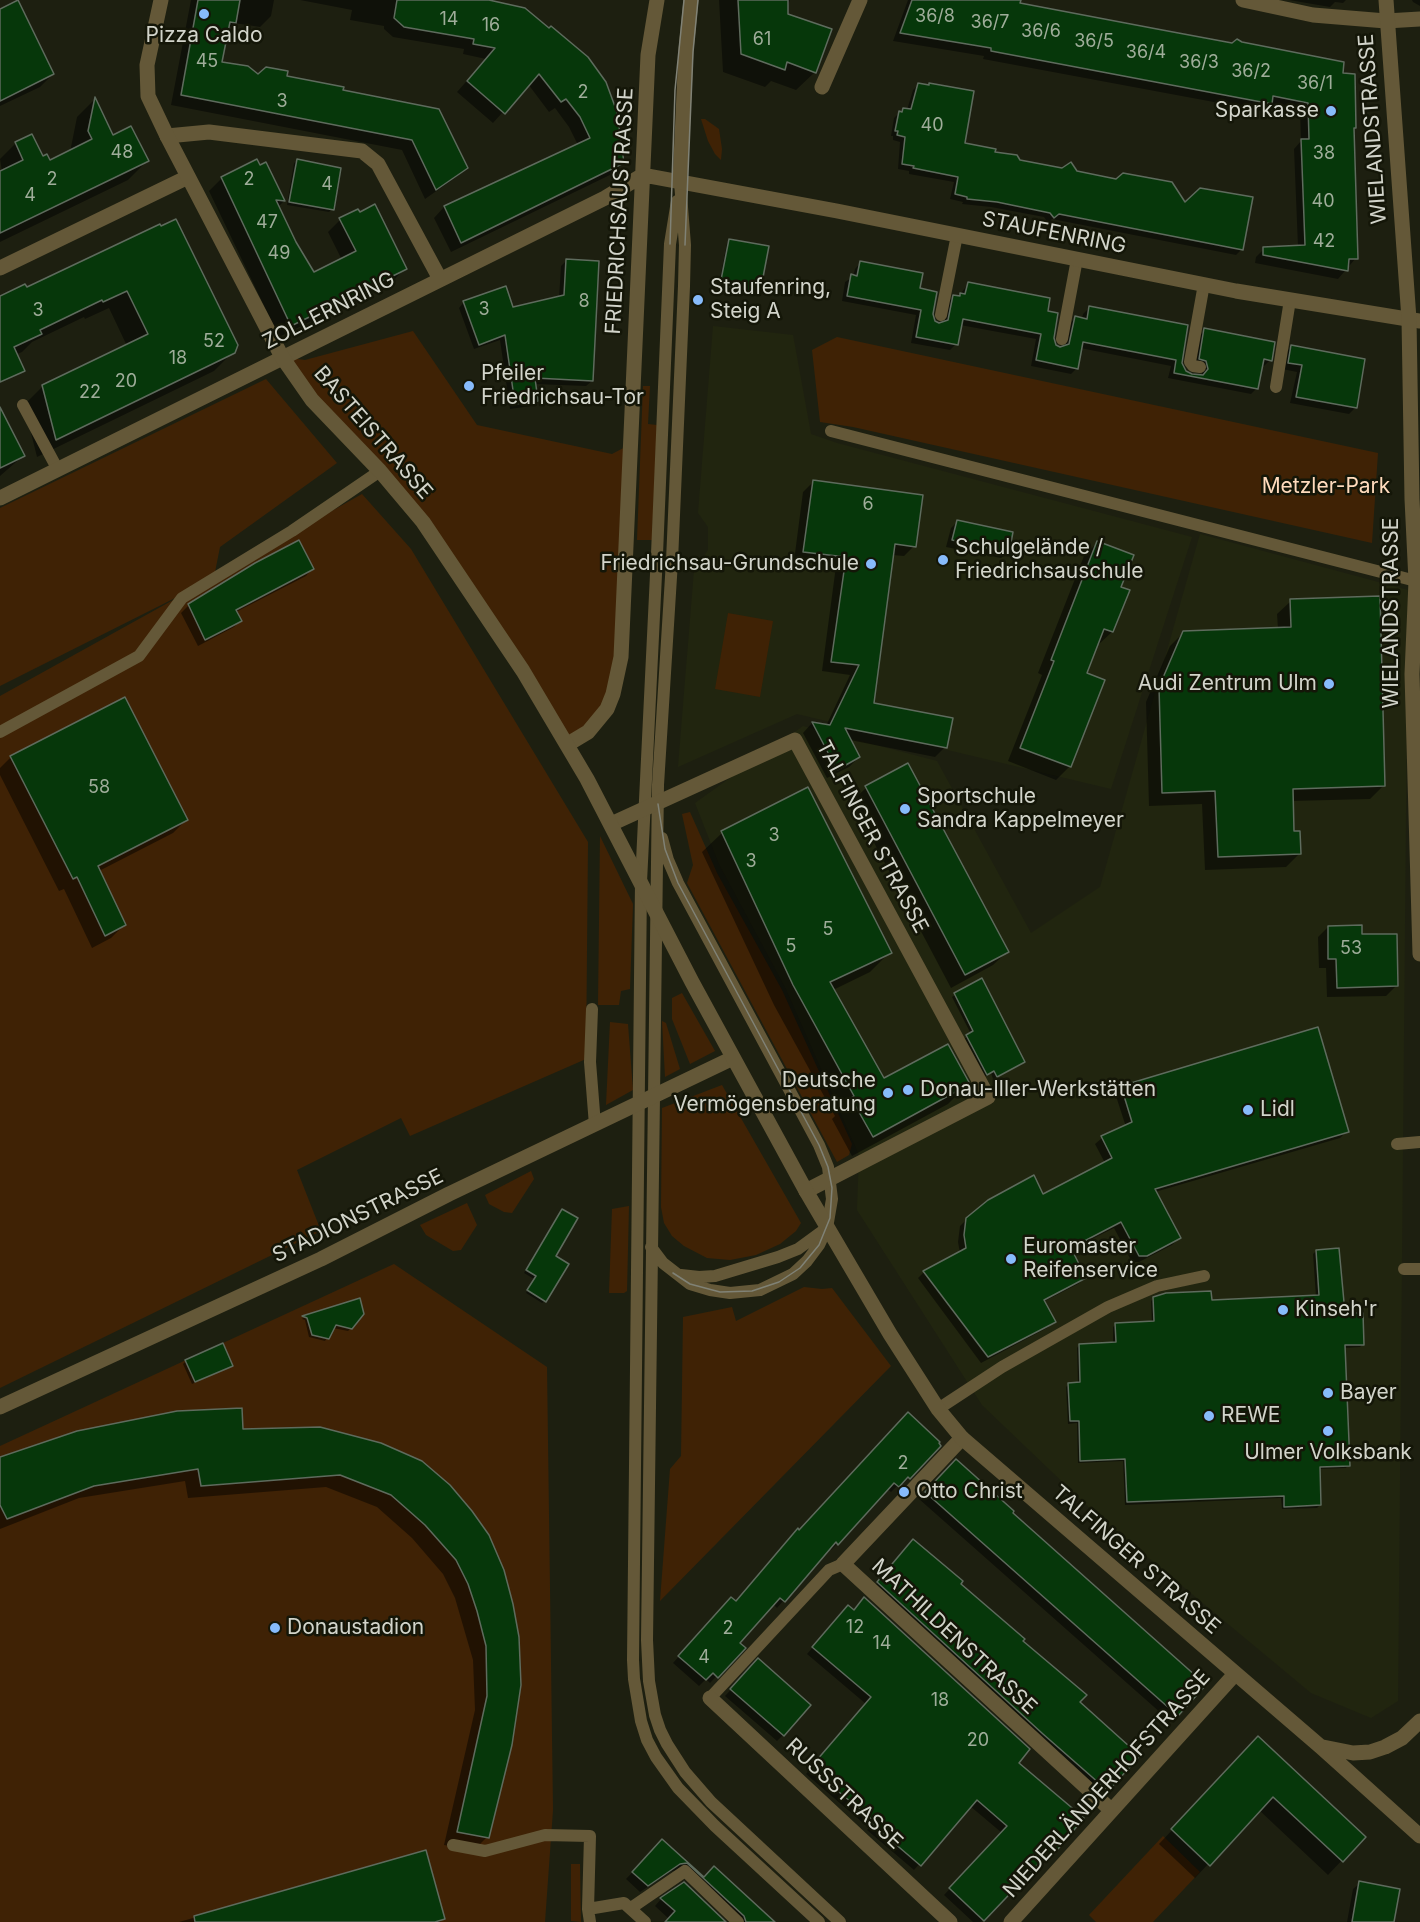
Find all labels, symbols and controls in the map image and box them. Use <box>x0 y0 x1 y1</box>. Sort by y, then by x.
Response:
house number: 36/8 <box>915 6 955 28</box>
marker: Pizza Caldo <box>197 7 211 21</box>
house number: 14 <box>440 9 458 31</box>
house number: 36/7 <box>971 12 1009 34</box>
house number: 16 <box>482 15 500 37</box>
house number: 36/6 <box>1021 21 1061 43</box>
place label: Pizza Caldo <box>145 23 263 49</box>
house number: 61 <box>753 29 771 51</box>
house number: 36/5 <box>1074 31 1114 53</box>
street label: WIELANDSTRASSE <box>1354 33 1392 225</box>
house number: 36/4 <box>1126 42 1166 64</box>
house number: 45 <box>196 51 218 73</box>
house number: 36/3 <box>1179 52 1219 74</box>
house number: 36/2 <box>1231 61 1271 83</box>
house number: 36/1 <box>1297 73 1333 95</box>
house number: 2 <box>578 82 588 104</box>
street label: FRIEDRICHSAUSTRASSE <box>601 87 639 335</box>
house number: 3 <box>276 91 288 113</box>
place label: Sparkasse <box>1215 98 1319 124</box>
marker: Sparkasse <box>1324 104 1338 118</box>
house number: 40 <box>921 115 943 137</box>
house number: 48 <box>111 142 133 164</box>
house number: 38 <box>1313 143 1335 165</box>
house number: 2 <box>47 169 57 191</box>
house number: 2 <box>244 169 254 191</box>
house number: 4 <box>321 174 333 196</box>
house number: 4 <box>24 185 36 207</box>
house number: 40 <box>1312 191 1334 213</box>
street label: STAUFENRING <box>980 207 1128 259</box>
house number: 47 <box>256 212 278 234</box>
house number: 42 <box>1313 231 1335 253</box>
house number: 49 <box>268 243 290 265</box>
street label: ZOLLERNRING <box>259 267 399 355</box>
place label: Staufenring, Steig A <box>710 275 831 325</box>
house number: 8 <box>578 291 590 313</box>
marker: Staufenring, Steig A <box>691 293 705 307</box>
house number: 3 <box>478 299 490 321</box>
house number: 3 <box>32 300 44 322</box>
house number: 52 <box>203 331 225 353</box>
house number: 18 <box>169 348 187 370</box>
street label: BASTEISTRASSE <box>308 361 438 505</box>
place label: Pfeiler Friedrichsau-Tor <box>481 361 644 411</box>
house number: 20 <box>115 371 137 393</box>
marker: Pfeiler Friedrichsau-Tor <box>462 379 476 393</box>
house number: 22 <box>79 382 101 404</box>
park label: Metzler-Park <box>1262 474 1390 500</box>
house number: 6 <box>862 494 874 516</box>
street label: WIELANDSTRASSE <box>1379 518 1405 708</box>
place label: Schulgelände / Friedrichsauschule <box>955 535 1143 585</box>
place label: Friedrichsau-Grundschule <box>600 551 859 577</box>
marker: Schulgelände / Friedrichsauschule <box>936 553 950 567</box>
marker: Friedrichsau-Grundschule <box>864 557 878 571</box>
place label: Audi Zentrum Ulm <box>1138 671 1317 697</box>
marker: Audi Zentrum Ulm <box>1322 677 1336 691</box>
street label: TALFINGER STRASSE <box>811 736 933 938</box>
house number: 58 <box>88 777 110 799</box>
place label: Sportschule Sandra Kappelmeyer <box>917 784 1124 834</box>
marker: Sportschule Sandra Kappelmeyer <box>898 802 912 816</box>
house number: 3 <box>768 825 780 847</box>
house number: 3 <box>745 851 757 873</box>
house number: 5 <box>823 919 833 941</box>
house number: 5 <box>786 936 796 958</box>
house number: 53 <box>1340 938 1362 960</box>
place label: Deutsche Vermögensberatung <box>673 1068 876 1118</box>
place label: Donau-Iller-Werkstätten <box>920 1077 1156 1103</box>
marker: Donau-Iller-Werkstätten <box>901 1083 915 1097</box>
marker: Deutsche Vermögensberatung <box>881 1086 895 1100</box>
place label: Lidl <box>1260 1097 1295 1123</box>
marker: Lidl <box>1241 1103 1255 1117</box>
street label: STADIONSTRASSE <box>268 1164 448 1268</box>
place label: Euromaster Reifenservice <box>1023 1234 1158 1284</box>
marker: Euromaster Reifenservice <box>1004 1252 1018 1266</box>
place label: Kinseh'r <box>1295 1297 1377 1323</box>
marker: Kinseh'r <box>1276 1303 1290 1317</box>
place label: Bayer <box>1340 1380 1397 1406</box>
marker: Bayer <box>1321 1386 1335 1400</box>
place label: REWE <box>1221 1403 1280 1429</box>
marker: REWE <box>1202 1409 1216 1423</box>
marker: Ulmer Volksbank <box>1321 1424 1335 1438</box>
place label: Ulmer Volksbank <box>1244 1440 1412 1466</box>
house number: 2 <box>898 1453 908 1475</box>
place label: Otto Christ <box>916 1479 1023 1505</box>
street label: TALFINGER STRASSE <box>1047 1480 1225 1640</box>
marker: Otto Christ <box>897 1485 911 1499</box>
street label: MATHILDENSTRASSE <box>866 1554 1042 1720</box>
place label: Donaustadion <box>287 1615 424 1641</box>
house number: 12 <box>846 1617 864 1639</box>
house number: 2 <box>723 1618 733 1640</box>
marker: Donaustadion <box>268 1621 282 1635</box>
house number: 14 <box>873 1633 891 1655</box>
house number: 4 <box>698 1647 710 1669</box>
street label: NIEDERLÄNDERHOFSTRASSE <box>998 1665 1216 1903</box>
house number: 18 <box>931 1690 949 1712</box>
house number: 20 <box>967 1730 989 1752</box>
street label: RUSSSTRASSE <box>780 1733 908 1855</box>

